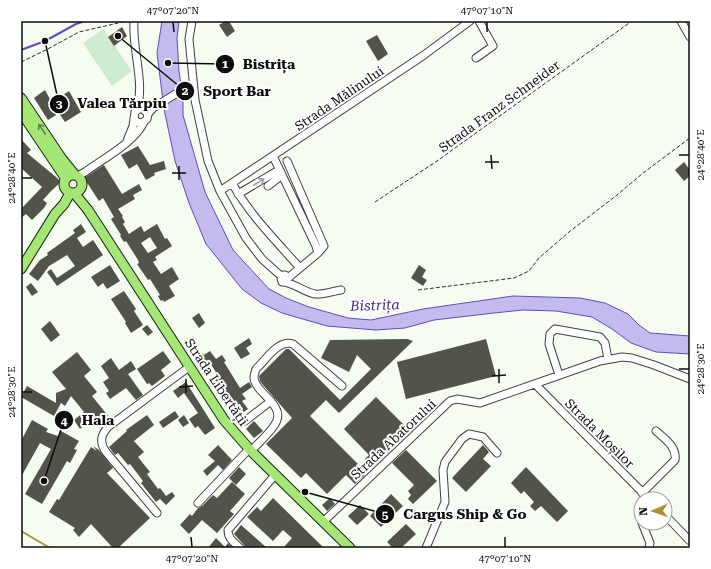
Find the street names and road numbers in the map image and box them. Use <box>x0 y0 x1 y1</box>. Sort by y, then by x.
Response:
street label: Strada Franz Schneider <box>436 57 563 155</box>
street label: Strada Mălinului <box>292 63 386 134</box>
street label: Strada Libertății <box>181 336 251 429</box>
street label: Strada Abatorului <box>348 396 439 483</box>
street label: Strada Moșilor <box>561 396 638 472</box>

